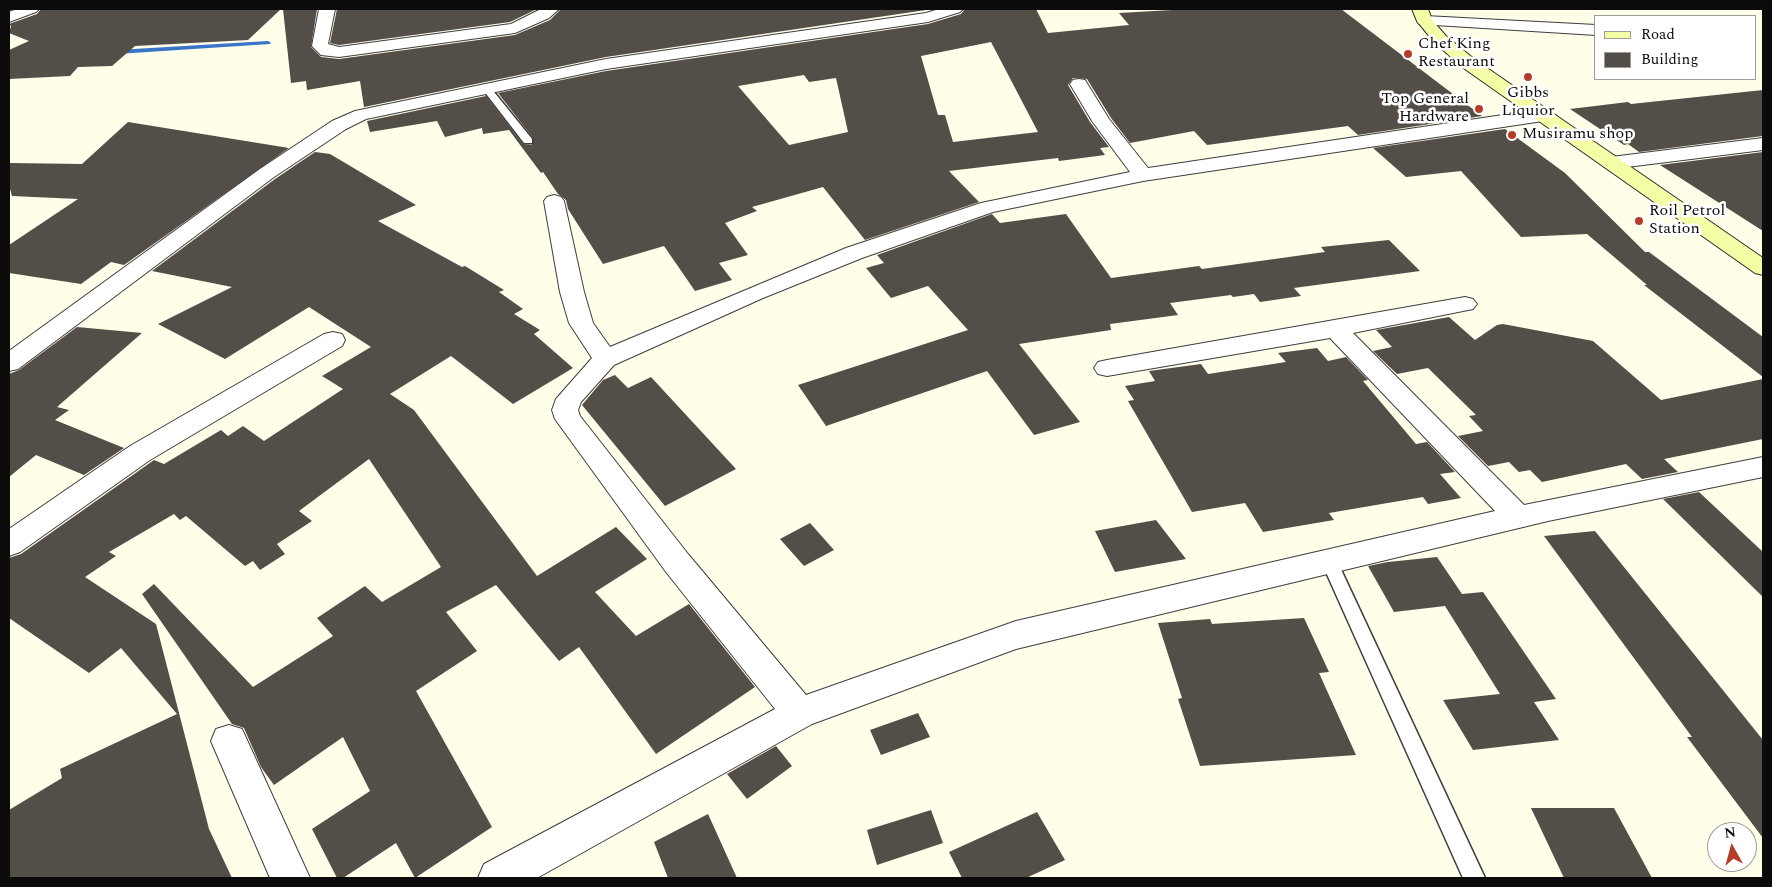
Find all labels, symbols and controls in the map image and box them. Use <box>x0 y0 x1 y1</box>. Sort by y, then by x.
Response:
legend <box>1594 15 1757 80</box>
text: Road <box>1641 23 1675 46</box>
place label: Chef King Restaurant <box>1418 35 1495 73</box>
marker: Chef King Restaurant <box>1402 48 1414 60</box>
text: Building <box>1641 48 1698 71</box>
marker: Gibbs Liquior <box>1522 71 1534 83</box>
place label: Gibbs Liquior <box>1501 84 1555 122</box>
place label: Top General Hardware <box>1381 90 1469 128</box>
marker: Top General Hardware <box>1473 103 1485 115</box>
place label: Musiramu shop <box>1522 125 1633 145</box>
marker: Musiramu shop <box>1506 129 1518 141</box>
place label: Roil Petrol Station <box>1649 202 1725 240</box>
marker: Roil Petrol Station <box>1633 215 1645 227</box>
text: N <box>1723 821 1737 844</box>
north arrow <box>1707 822 1757 872</box>

